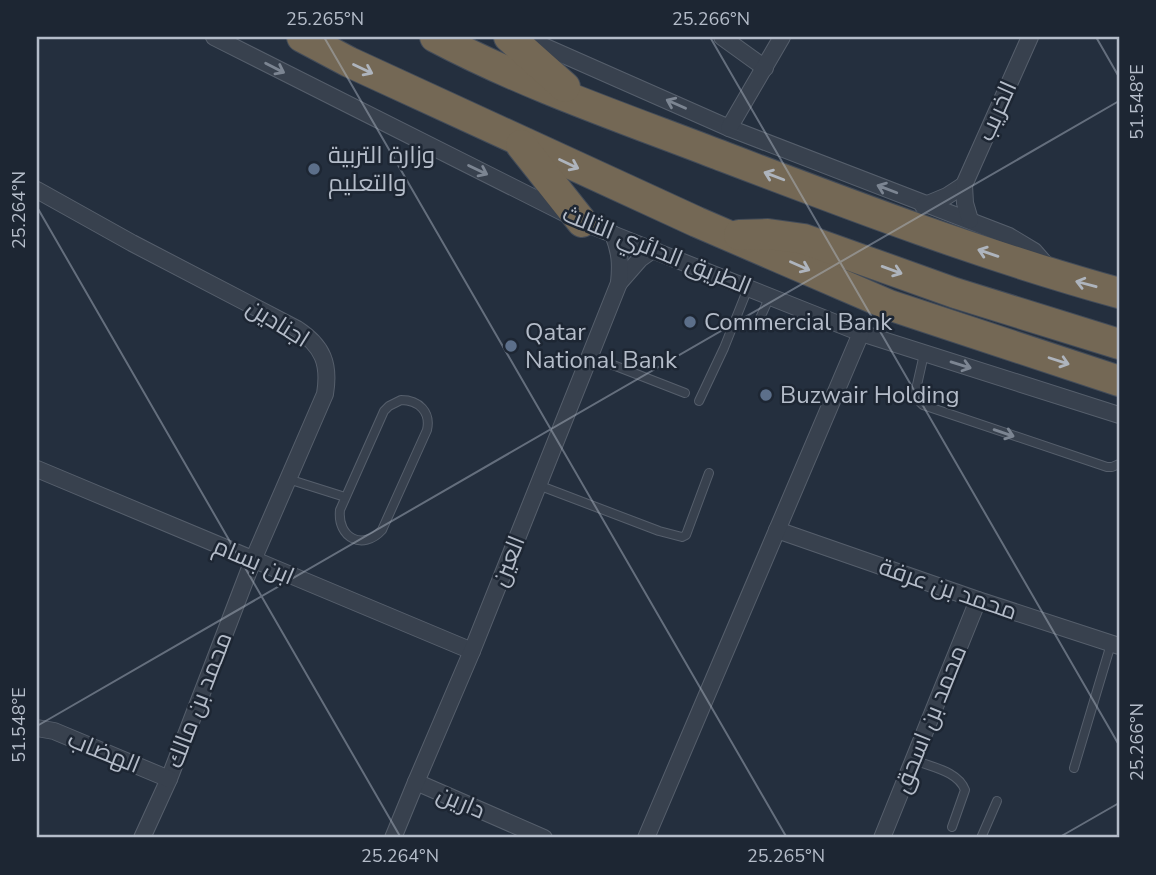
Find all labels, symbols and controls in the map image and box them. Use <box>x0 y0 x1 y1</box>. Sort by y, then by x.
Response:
text: 25.265°N <box>286 7 364 31</box>
text: 25.266°N <box>672 7 750 31</box>
one-way arrow <box>264 61 285 75</box>
one-way arrow <box>352 62 373 76</box>
text: 51.548°E <box>1125 64 1149 140</box>
street label: الخريب <box>970 76 1024 146</box>
one-way arrow <box>665 97 687 110</box>
place label: وزارة التربية والتعليم <box>328 139 435 199</box>
one-way arrow <box>558 158 580 171</box>
marker: وزارة التربية والتعليم <box>306 161 322 177</box>
one-way arrow <box>467 164 488 178</box>
one-way arrow <box>764 168 786 181</box>
text: 25.264°N <box>7 171 31 249</box>
one-way arrow <box>876 181 898 194</box>
street label: الطريق الدائري الثالث <box>557 197 756 304</box>
one-way arrow <box>978 246 1000 258</box>
one-way arrow <box>789 260 810 273</box>
one-way arrow <box>881 265 903 277</box>
one-way arrow <box>1075 277 1098 290</box>
street label: اجنادين <box>240 291 316 355</box>
place label: Commercial Bank <box>704 306 893 338</box>
marker: Commercial Bank <box>682 314 698 330</box>
place label: Qatar National Bank <box>525 316 678 376</box>
marker: Qatar National Bank <box>503 338 519 354</box>
one-way arrow <box>1048 355 1070 368</box>
one-way arrow <box>949 360 971 373</box>
place label: Buzwair Holding <box>780 379 960 411</box>
marker: Buzwair Holding <box>758 387 774 403</box>
one-way arrow <box>993 428 1015 440</box>
street label: ابن بسام <box>209 530 299 592</box>
street label: العين <box>483 531 533 591</box>
street label: محمد بن عرفة <box>875 550 1021 628</box>
street label: محمد بن مالك <box>158 627 240 773</box>
street label: محمد بن اسحق <box>886 640 974 798</box>
text: 51.548°E <box>7 687 31 763</box>
text: 25.266°N <box>1125 703 1149 781</box>
street label: الهضاب <box>63 723 145 781</box>
street label: دارين <box>432 778 490 826</box>
text: 25.264°N <box>361 844 439 868</box>
text: 25.265°N <box>747 844 825 868</box>

